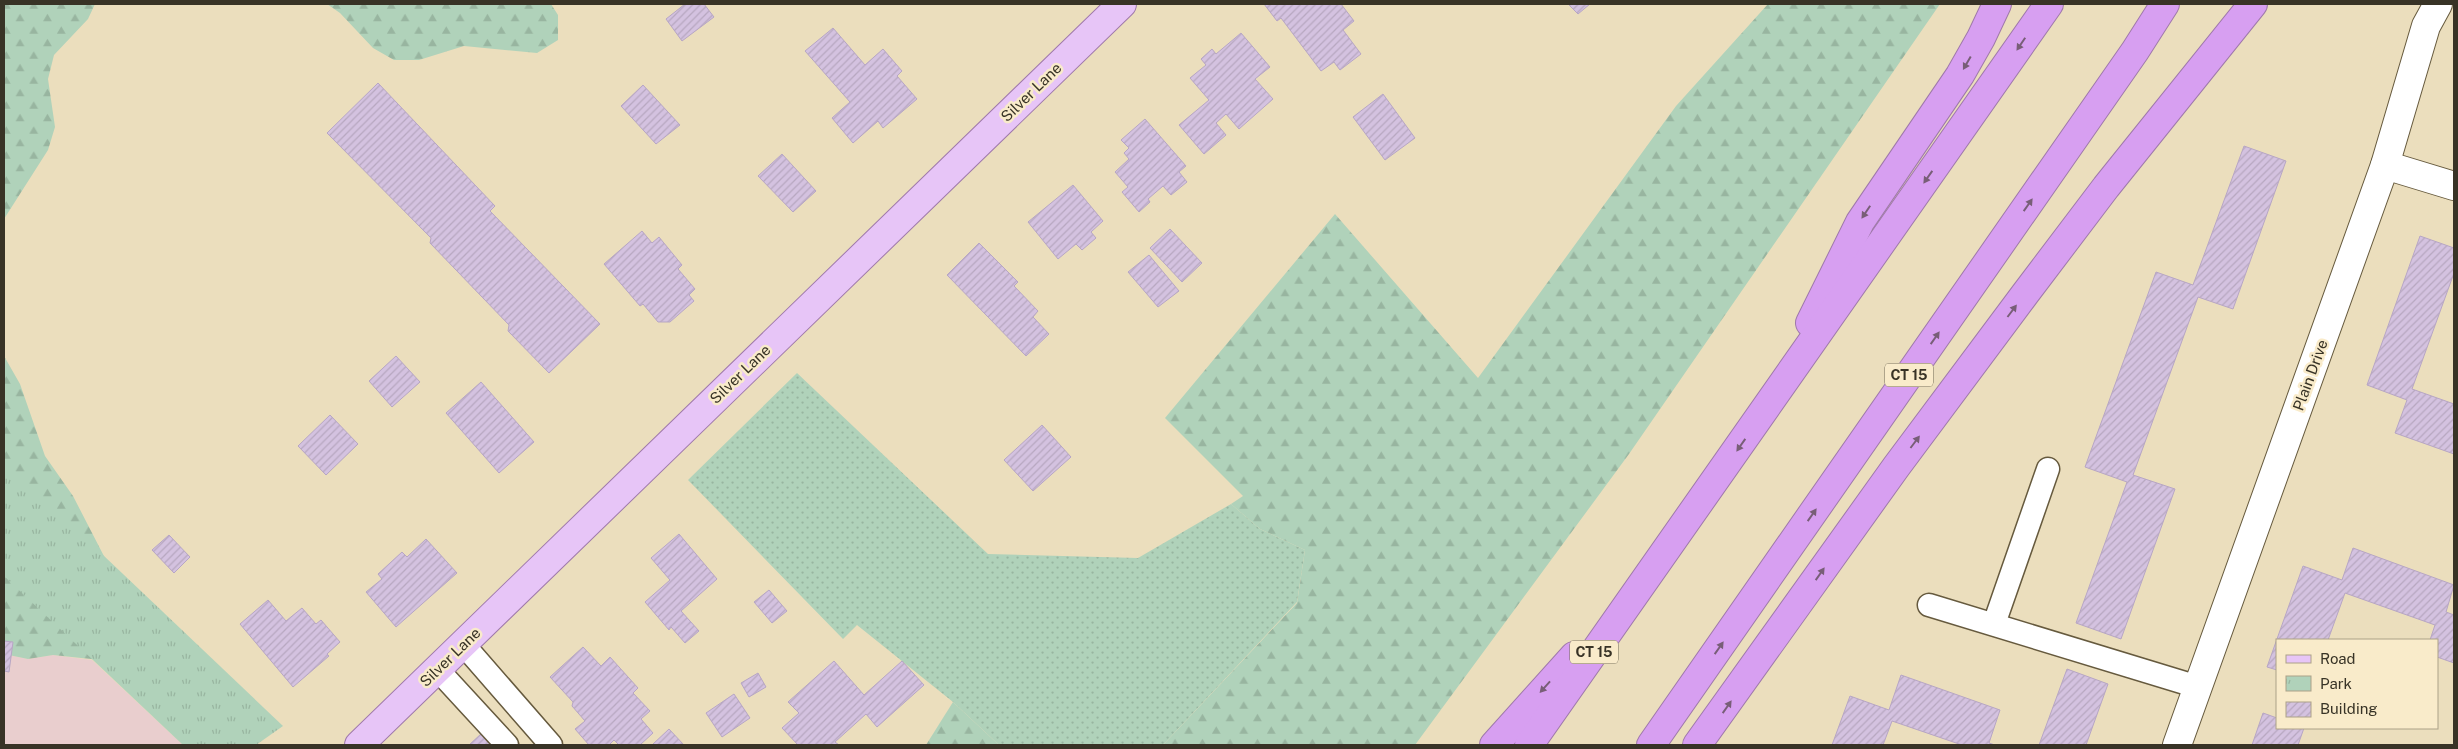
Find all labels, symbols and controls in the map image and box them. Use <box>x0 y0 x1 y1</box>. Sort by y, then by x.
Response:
one-way arrow <box>2016 37 2026 51</box>
one-way arrow <box>1962 56 1971 69</box>
street label: Silver Lane <box>997 59 1065 125</box>
one-way arrow <box>1923 171 1933 184</box>
one-way arrow <box>2023 198 2033 212</box>
one-way arrow <box>1862 205 1871 219</box>
one-way arrow <box>2007 304 2017 318</box>
one-way arrow <box>1930 331 1940 345</box>
street label: Plain Drive <box>2289 337 2331 413</box>
street label: Silver Lane <box>706 341 774 407</box>
road number: CT 15 <box>1885 364 1933 386</box>
one-way arrow <box>1909 436 1920 449</box>
one-way arrow <box>1736 438 1746 452</box>
one-way arrow <box>1807 508 1817 521</box>
one-way arrow <box>1815 567 1825 581</box>
street label: Silver Lane <box>416 624 484 690</box>
legend <box>2276 639 2438 729</box>
road number: CT 15 <box>1570 640 1618 664</box>
one-way arrow <box>1714 641 1724 655</box>
text: Road <box>2320 650 2356 667</box>
text: Park <box>2320 675 2352 692</box>
one-way arrow <box>1540 681 1551 694</box>
one-way arrow <box>1721 700 1731 713</box>
text: Building <box>2320 700 2378 717</box>

